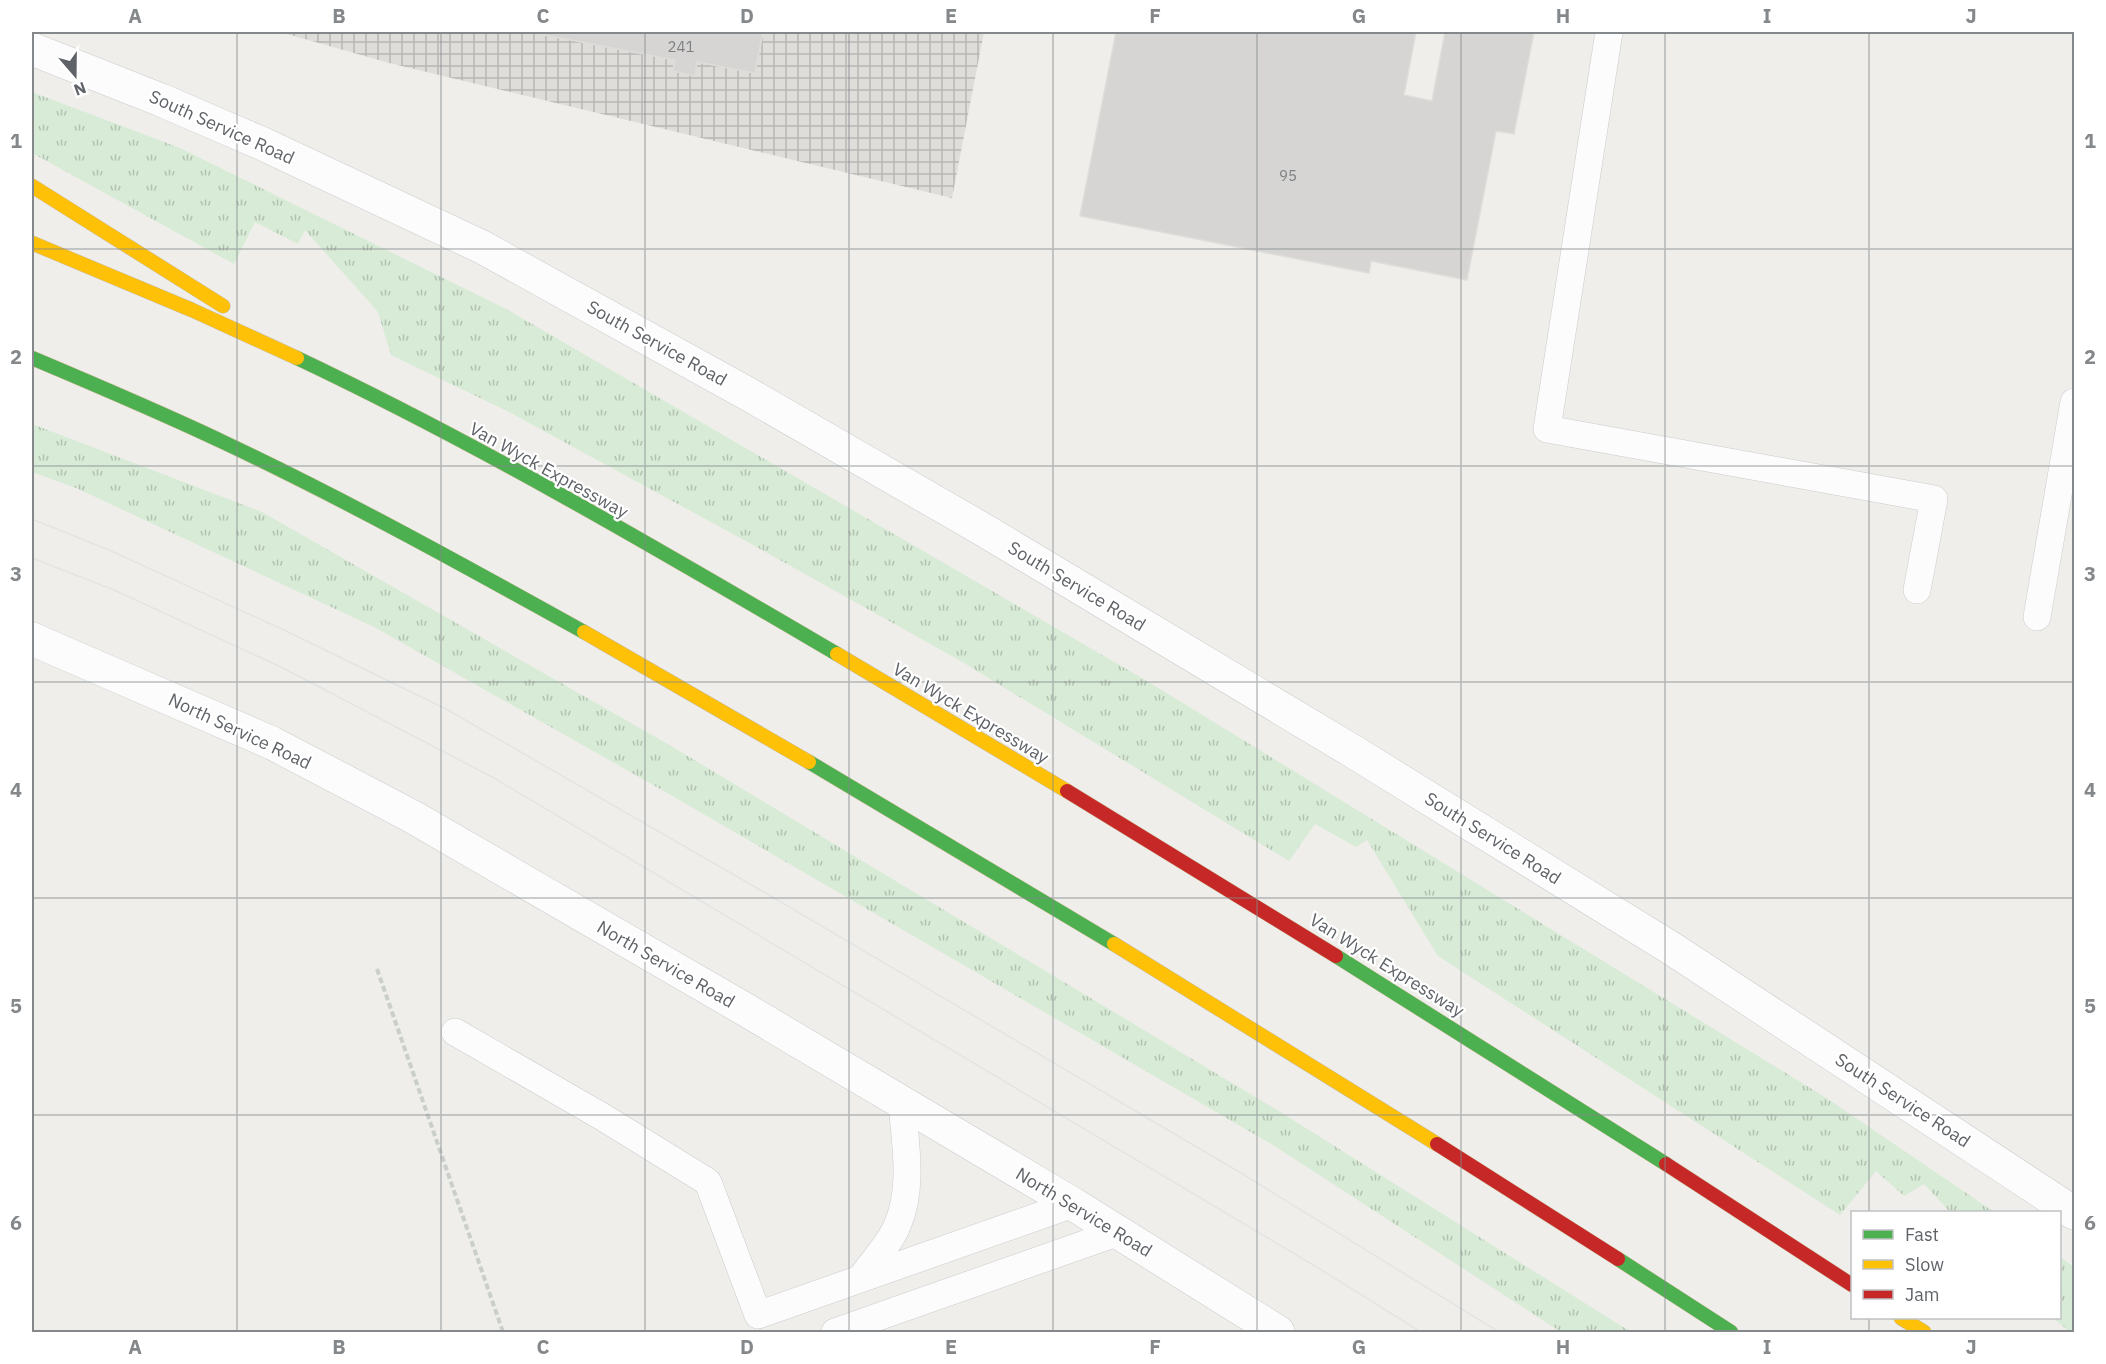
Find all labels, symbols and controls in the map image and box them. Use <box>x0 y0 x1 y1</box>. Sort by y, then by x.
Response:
text: A <box>128 2 142 29</box>
text: B <box>332 2 346 29</box>
text: C <box>536 2 550 29</box>
text: D <box>740 2 754 29</box>
text: E <box>945 2 957 29</box>
text: F <box>1149 2 1161 29</box>
text: G <box>1352 2 1366 29</box>
text: H <box>1556 2 1570 29</box>
text: I <box>1763 2 1771 29</box>
text: J <box>1965 2 1977 29</box>
house number: 241 <box>667 37 695 56</box>
north arrow <box>45 45 105 105</box>
text: N <box>71 78 89 100</box>
street label: South Service Road <box>146 85 298 169</box>
text: 1 <box>10 127 22 154</box>
text: 1 <box>2084 127 2096 154</box>
house number: 95 <box>1279 166 1297 185</box>
street label: South Service Road <box>583 295 731 391</box>
text: 2 <box>10 343 22 370</box>
text: 2 <box>2084 343 2096 370</box>
street label: Van Wyck Expressway <box>466 417 632 523</box>
street label: South Service Road <box>1004 536 1150 636</box>
text: 3 <box>10 560 22 587</box>
text: 3 <box>2084 560 2096 587</box>
street label: Van Wyck Expressway <box>889 657 1053 769</box>
street label: North Service Road <box>165 688 315 774</box>
text: 4 <box>10 776 22 803</box>
text: 4 <box>2084 776 2096 803</box>
street label: South Service Road <box>1421 787 1565 889</box>
street label: Van Wyck Expressway <box>1305 908 1469 1022</box>
street label: North Service Road <box>593 915 739 1013</box>
text: 5 <box>10 992 22 1019</box>
text: 5 <box>2084 992 2096 1019</box>
street label: South Service Road <box>1831 1048 1975 1152</box>
street label: North Service Road <box>1012 1162 1156 1262</box>
text: 6 <box>10 1209 22 1236</box>
text: 6 <box>2084 1209 2096 1236</box>
legend <box>1851 1211 2061 1319</box>
text: Fast <box>1905 1223 1939 1246</box>
text: Slow <box>1905 1253 1944 1276</box>
text: Jam <box>1905 1283 1940 1306</box>
text: A <box>128 1333 142 1360</box>
text: B <box>332 1333 346 1360</box>
text: C <box>536 1333 550 1360</box>
text: D <box>740 1333 754 1360</box>
text: E <box>945 1333 957 1360</box>
text: F <box>1149 1333 1161 1360</box>
text: G <box>1352 1333 1366 1360</box>
text: H <box>1556 1333 1570 1360</box>
text: I <box>1763 1333 1771 1360</box>
text: J <box>1965 1333 1977 1360</box>

